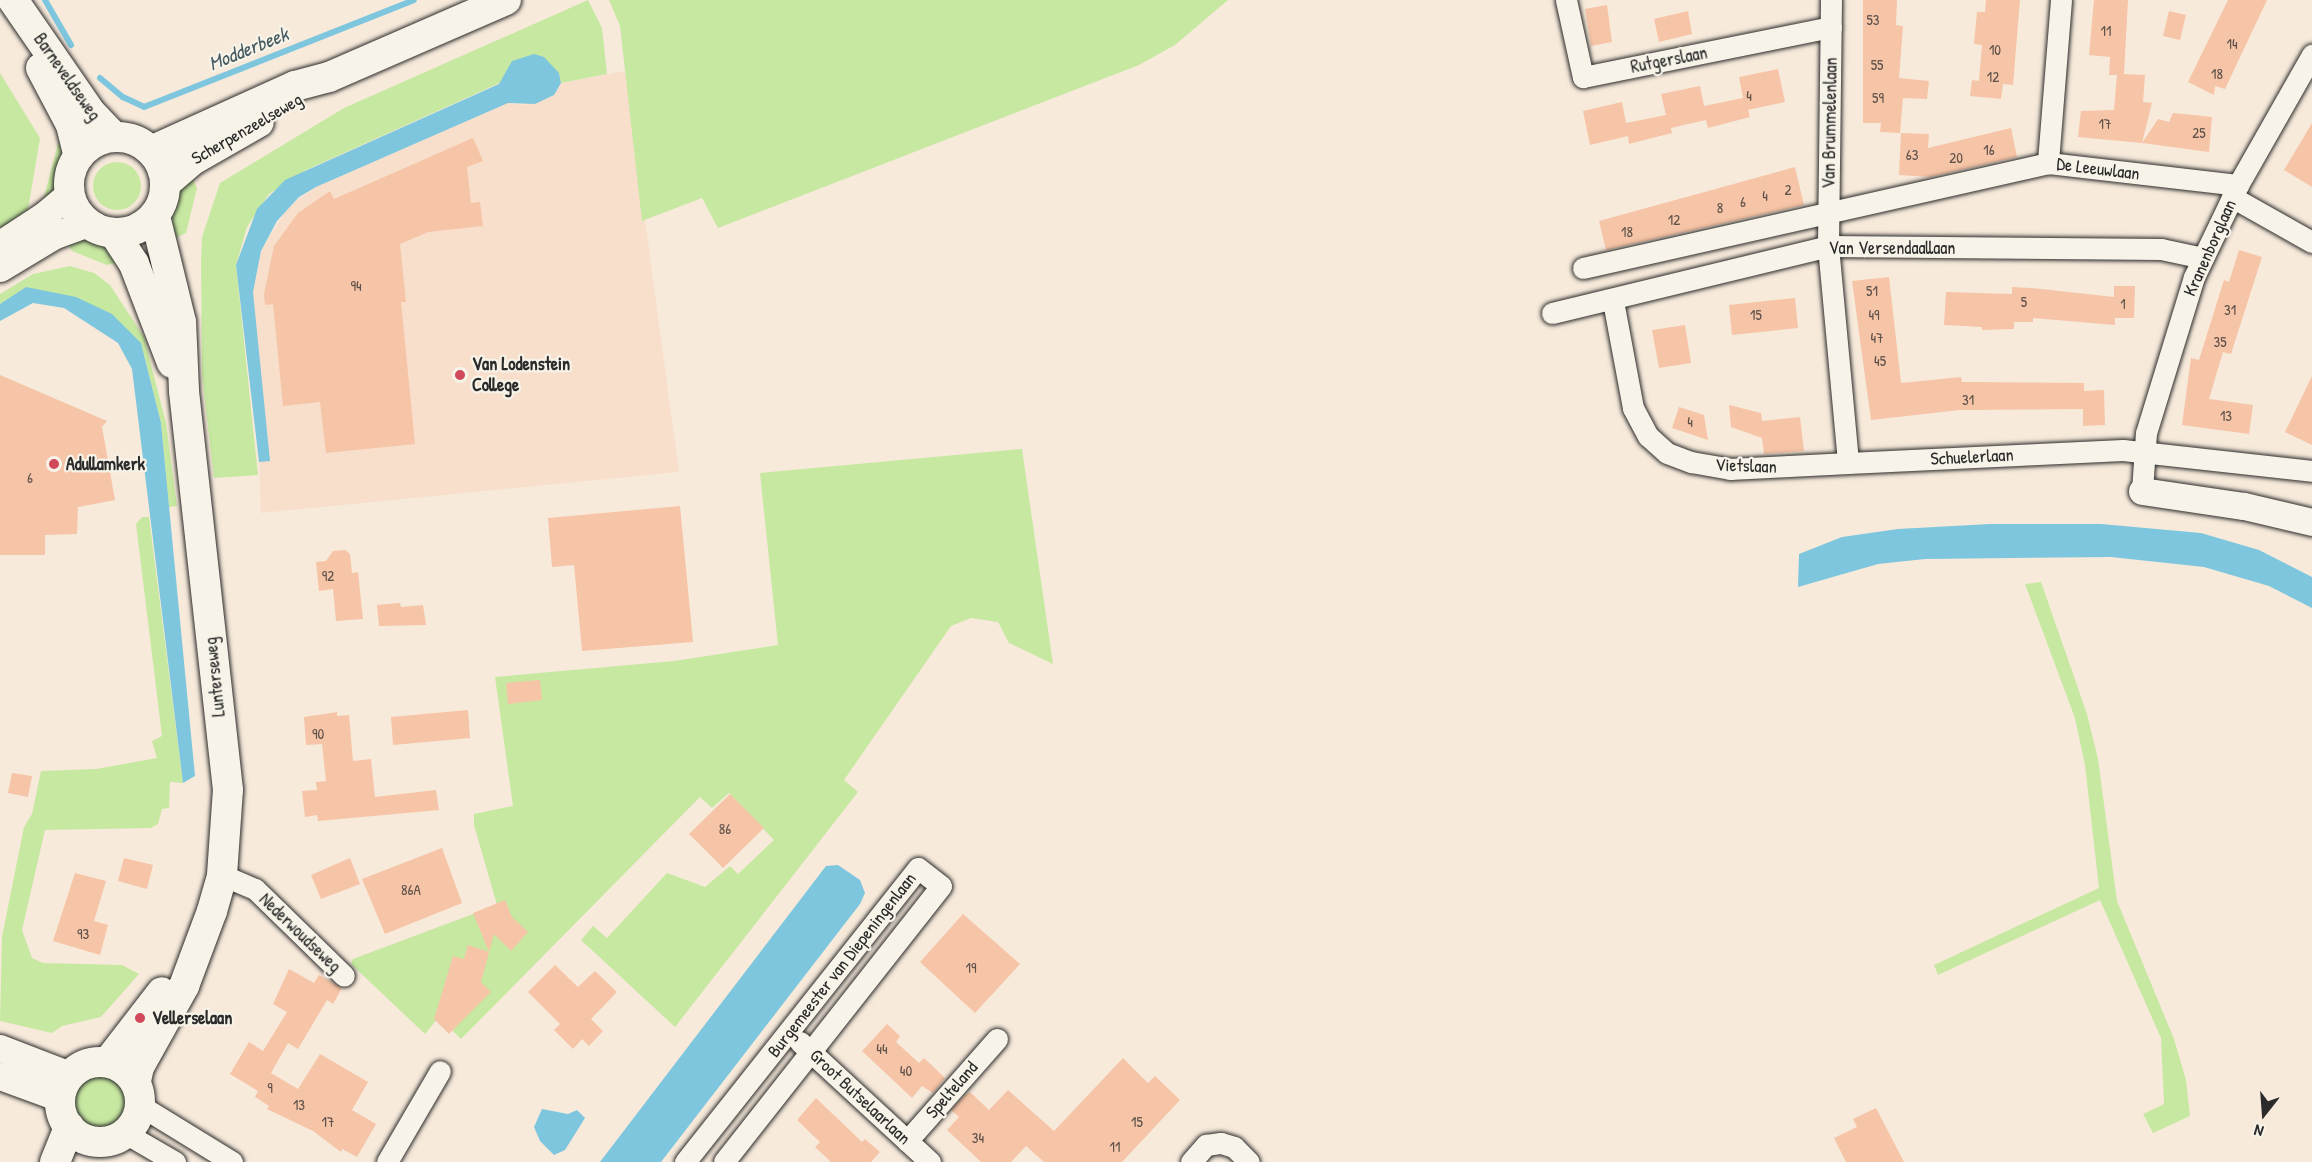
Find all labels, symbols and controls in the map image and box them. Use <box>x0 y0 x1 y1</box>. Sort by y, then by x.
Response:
house number: 53 <box>1866 11 1880 29</box>
water label: Modderbeek <box>205 21 291 75</box>
house number: 11 <box>2101 22 2111 40</box>
street label: Barneveldseweg <box>29 29 105 125</box>
house number: 14 <box>2226 35 2238 53</box>
house number: 10 <box>1989 41 2001 59</box>
street label: Rutgerslaan <box>1629 42 1709 78</box>
house number: 55 <box>1871 56 1883 74</box>
street label: Van Brummelenlaan <box>1818 57 1842 189</box>
house number: 18 <box>2211 65 2223 83</box>
house number: 12 <box>1987 68 1999 86</box>
house number: 4 <box>1746 87 1752 105</box>
street label: Scherpenzeelseweg <box>188 89 306 169</box>
house number: 59 <box>1872 89 1884 107</box>
house number: 17 <box>2099 115 2111 133</box>
house number: 25 <box>2192 124 2206 142</box>
house number: 16 <box>1983 141 1995 159</box>
house number: 63 <box>1906 146 1918 164</box>
house number: 20 <box>1949 149 1963 167</box>
street label: De Leeuwlaan <box>2055 153 2141 185</box>
house number: 2 <box>1784 181 1792 199</box>
house number: 4 <box>1762 187 1768 205</box>
house number: 6 <box>1740 193 1746 211</box>
street label: Kranenborglaan <box>2179 196 2241 300</box>
house number: 8 <box>1717 199 1723 217</box>
house number: 12 <box>1668 211 1680 229</box>
house number: 18 <box>1621 223 1633 241</box>
street label: Van Versendaallaan <box>1828 237 1956 259</box>
house number: 94 <box>350 277 362 295</box>
house number: 51 <box>1866 282 1878 300</box>
house number: 5 <box>2021 293 2027 311</box>
house number: 1 <box>2120 295 2126 313</box>
house number: 31 <box>2224 301 2236 319</box>
house number: 15 <box>1750 306 1762 324</box>
house number: 49 <box>1868 306 1880 324</box>
house number: 47 <box>1870 329 1884 347</box>
house number: 35 <box>2213 333 2227 351</box>
house number: 45 <box>1874 352 1886 370</box>
place label: Van Lodenstein College <box>472 354 570 397</box>
marker: Van Lodenstein College <box>453 368 467 382</box>
house number: 31 <box>1962 391 1974 409</box>
house number: 13 <box>2220 407 2232 425</box>
house number: 4 <box>1687 413 1693 431</box>
street label: Schuelerlaan <box>1930 444 2014 470</box>
place label: Adullamkerk <box>66 453 145 475</box>
street label: Vietslaan <box>1715 454 1777 478</box>
marker: Adullamkerk <box>47 457 61 471</box>
house number: 6 <box>27 469 33 487</box>
house number: 92 <box>322 567 334 585</box>
street label: Lunterseweg <box>200 636 230 718</box>
house number: 90 <box>312 725 324 743</box>
house number: 86 <box>719 820 731 838</box>
street label: Burgemeester van Diepeningenlaan <box>763 868 921 1062</box>
house number: 86A <box>401 881 421 899</box>
street label: Nederwoudseweg <box>255 889 345 977</box>
house number: 93 <box>77 925 89 943</box>
house number: 19 <box>966 959 976 977</box>
place label: Vellerselaan <box>152 1007 232 1029</box>
marker: Vellerselaan <box>133 1011 147 1025</box>
house number: 44 <box>876 1040 888 1058</box>
street label: Groot Butselaarlaan <box>805 1045 915 1149</box>
street label: Spelteland <box>921 1057 983 1123</box>
house number: 40 <box>900 1062 912 1080</box>
house number: 9 <box>267 1079 273 1097</box>
north arrow <box>2234 1084 2294 1144</box>
house number: 13 <box>293 1096 305 1114</box>
house number: 17 <box>322 1113 334 1131</box>
house number: 15 <box>1131 1113 1143 1131</box>
text: N <box>2251 1119 2266 1143</box>
house number: 34 <box>972 1129 984 1147</box>
house number: 11 <box>1110 1138 1120 1156</box>

